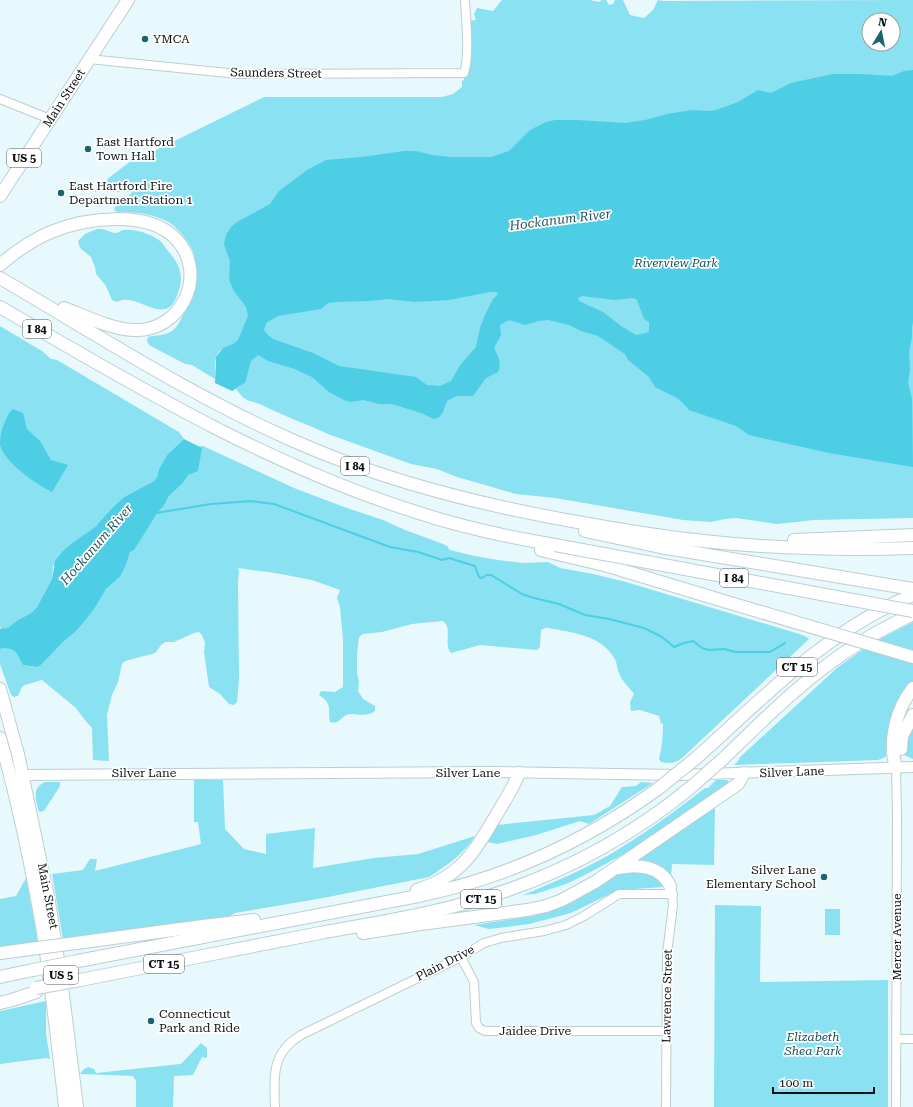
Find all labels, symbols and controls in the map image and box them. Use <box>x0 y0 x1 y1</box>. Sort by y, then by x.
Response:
north arrow <box>861 12 901 52</box>
text: N <box>877 16 888 30</box>
place label: YMCA <box>153 32 190 46</box>
marker: YMCA <box>140 34 150 44</box>
street label: Saunders Street <box>230 65 322 81</box>
street label: Main Street <box>40 66 88 130</box>
place label: East Hartford Town Hall <box>96 135 174 163</box>
marker: East Hartford Town Hall <box>83 144 93 154</box>
road number: US 5 <box>7 149 41 167</box>
place label: East Hartford Fire Department Station 1 <box>69 179 193 207</box>
marker: East Hartford Fire Department Station 1 <box>56 188 66 198</box>
water label: Hockanum River <box>507 206 612 233</box>
park label: Riverview Park <box>633 256 718 270</box>
road number: I 84 <box>23 320 51 338</box>
road number: I 84 <box>341 457 369 475</box>
water label: Hockanum River <box>57 500 136 589</box>
road number: I 84 <box>720 569 748 587</box>
road number: CT 15 <box>777 658 817 676</box>
street label: Silver Lane <box>759 764 825 780</box>
street label: Silver Lane <box>112 766 177 780</box>
street label: Silver Lane <box>436 766 501 780</box>
street label: Main Street <box>35 862 61 931</box>
place label: Silver Lane Elementary School <box>706 863 816 891</box>
marker: Silver Lane Elementary School <box>819 872 829 882</box>
road number: CT 15 <box>461 890 501 908</box>
street label: Mercer Avenue <box>890 893 904 981</box>
street label: Plain Drive <box>413 942 477 984</box>
street label: Lawrence Street <box>659 949 675 1043</box>
road number: CT 15 <box>144 955 184 973</box>
road number: US 5 <box>44 966 78 984</box>
place label: Connecticut Park and Ride <box>159 1007 240 1035</box>
marker: Connecticut Park and Ride <box>146 1016 156 1026</box>
street label: Jaidee Drive <box>499 1024 571 1038</box>
park label: Elizabeth Shea Park <box>783 1030 842 1058</box>
scale bar <box>773 1069 874 1095</box>
text: 100 m <box>779 1076 813 1090</box>

